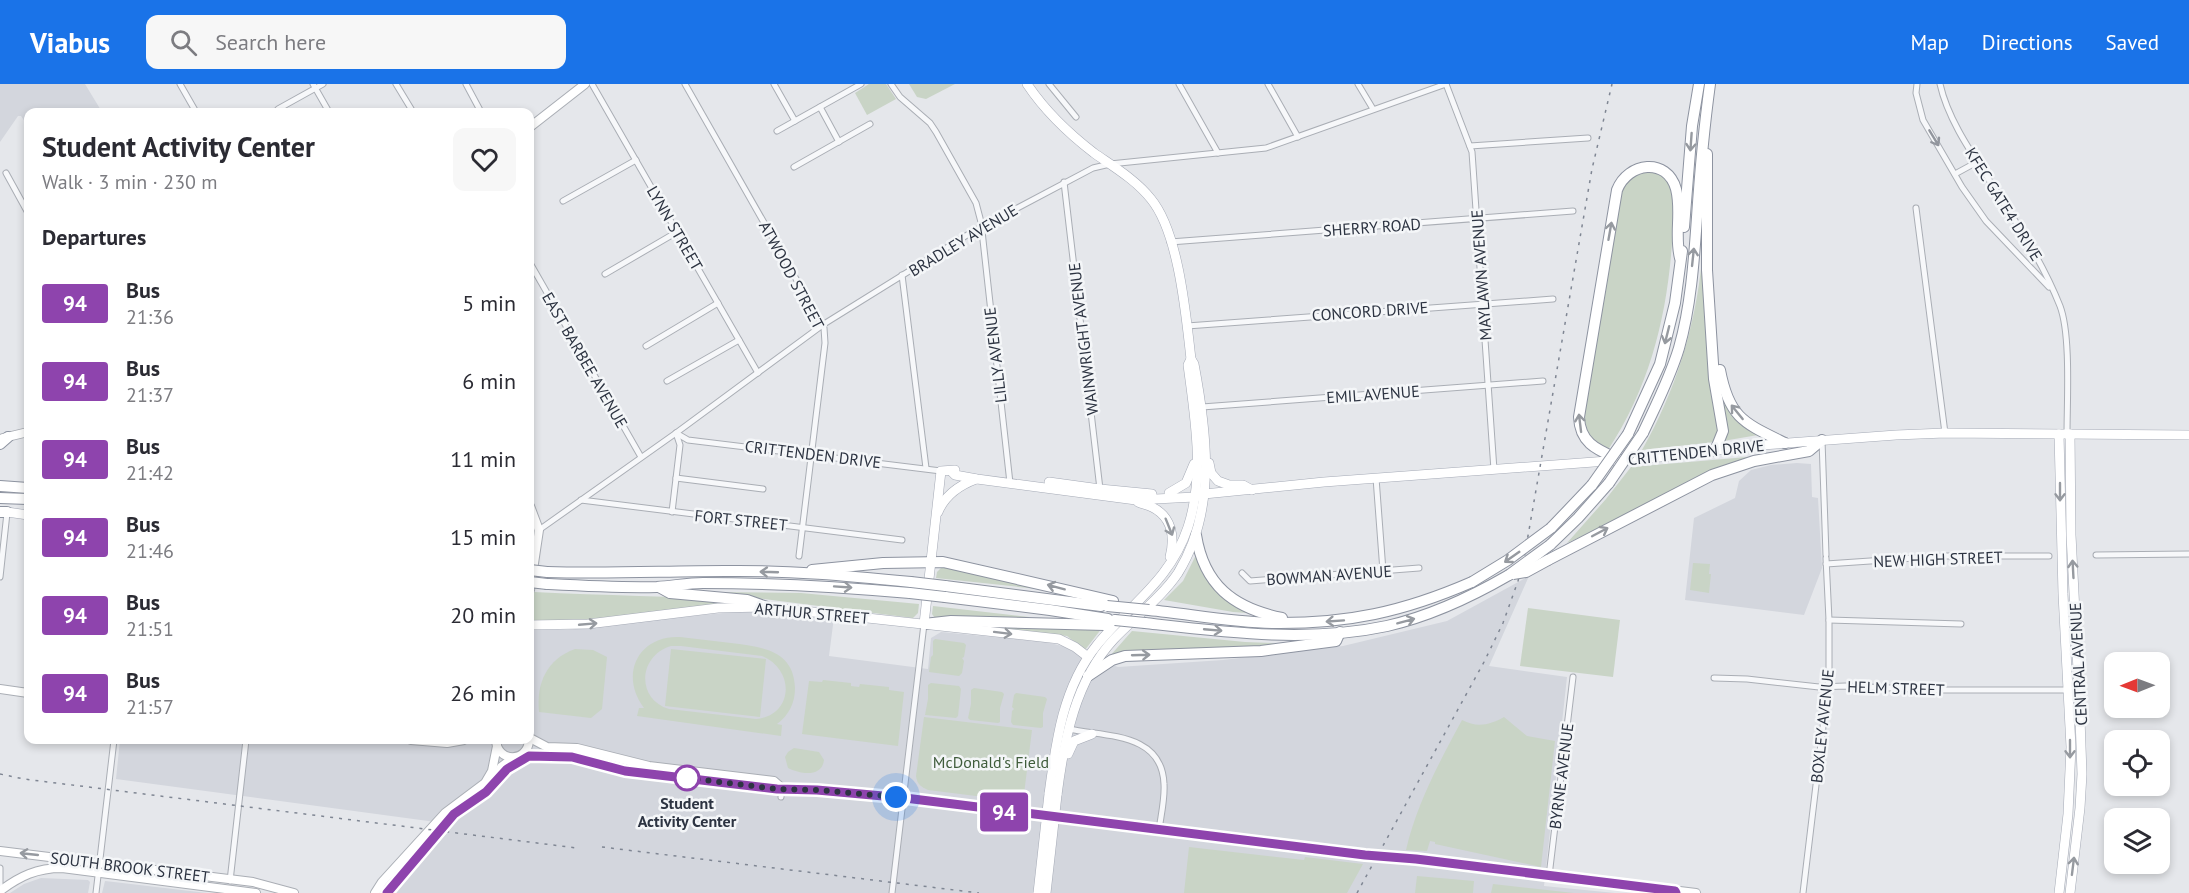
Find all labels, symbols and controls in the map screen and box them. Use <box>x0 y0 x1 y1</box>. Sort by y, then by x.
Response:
search box <box>146 15 566 69</box>
text: Viabus <box>30 24 110 61</box>
icon: search <box>167 26 200 59</box>
text: Search here <box>215 28 326 56</box>
text: Map <box>1910 29 1949 56</box>
text: Directions <box>1982 29 2073 56</box>
text: Saved <box>2106 29 2159 56</box>
text: Student Activity Center <box>42 128 315 165</box>
button: heart <box>453 128 516 191</box>
one-way arrow <box>1928 129 1940 146</box>
one-way arrow <box>1685 131 1696 151</box>
street label: KFEC GATE4 DRIVE <box>1961 143 2047 265</box>
text: Walk · 3 min · 230 m <box>42 169 218 195</box>
street label: LYNN STREET <box>643 182 707 274</box>
street label: BRADLEY AVENUE <box>905 200 1021 280</box>
street label: MAYLAWN AVENUE <box>1466 209 1496 341</box>
street label: SHERRY ROAD <box>1322 214 1422 240</box>
street label: ATWOOD STREET <box>755 217 829 333</box>
one-way arrow <box>1605 222 1616 241</box>
text: Departures <box>42 223 146 251</box>
one-way arrow <box>1688 248 1699 267</box>
street label: WAINWRIGHT AVENUE <box>1064 262 1102 416</box>
text: Bus <box>126 276 160 304</box>
text: 5 min <box>462 289 516 317</box>
street label: EAST BARBEE AVENUE <box>538 289 632 431</box>
text: 94 <box>63 290 87 317</box>
street label: CONCORD DRIVE <box>1311 297 1429 325</box>
text: 21:36 <box>126 304 174 330</box>
street label: LILLY AVENUE <box>979 306 1011 404</box>
one-way arrow <box>1661 325 1673 344</box>
text: Bus <box>126 354 160 382</box>
text: 6 min <box>462 367 516 395</box>
text: 94 <box>63 368 87 395</box>
street label: EMIL AVENUE <box>1326 381 1420 407</box>
text: 21:37 <box>126 382 174 408</box>
one-way arrow <box>1730 404 1743 420</box>
one-way arrow <box>1574 414 1585 434</box>
text: Bus <box>126 432 160 460</box>
street label: CRITTENDEN DRIVE <box>1627 435 1765 469</box>
street label: CRITTENDEN DRIVE <box>744 436 882 472</box>
text: 11 min <box>450 445 516 473</box>
text: 94 <box>63 446 87 473</box>
text: 21:42 <box>126 460 174 486</box>
one-way arrow <box>2054 482 2066 502</box>
street label: FORT STREET <box>694 505 789 535</box>
text: Bus <box>126 510 160 538</box>
one-way arrow <box>1164 517 1175 535</box>
text: 15 min <box>450 523 516 551</box>
text: 94 <box>63 524 87 551</box>
one-way arrow <box>1591 526 1608 538</box>
text: 21:46 <box>126 538 174 564</box>
street label: NEW HIGH STREET <box>1873 547 2003 571</box>
one-way arrow <box>1505 551 1521 563</box>
one-way arrow <box>2067 560 2078 580</box>
street label: BOWMAN AVENUE <box>1266 561 1392 589</box>
one-way arrow <box>760 566 780 578</box>
one-way arrow <box>1047 581 1066 592</box>
one-way arrow <box>832 582 852 593</box>
text: Bus <box>126 588 160 616</box>
street label: ARTHUR STREET <box>754 598 870 628</box>
text: 20 min <box>450 601 516 629</box>
text: 94 <box>63 602 87 629</box>
street label: CENTRAL AVENUE <box>2065 602 2091 726</box>
one-way arrow <box>1396 614 1415 626</box>
one-way arrow <box>1326 615 1346 626</box>
text: 21:51 <box>126 616 174 642</box>
one-way arrow <box>577 618 597 629</box>
one-way arrow <box>1202 625 1222 636</box>
one-way arrow <box>992 628 1012 639</box>
one-way arrow <box>1130 650 1150 661</box>
north arrow <box>2104 652 2170 718</box>
map controls <box>2104 652 2170 874</box>
text: Bus <box>126 666 160 694</box>
street label: BOXLEY AVENUE <box>1806 668 1838 784</box>
street label: HELM STREET <box>1847 676 1945 700</box>
text: 26 min <box>450 679 516 707</box>
text: 94 <box>63 680 87 707</box>
text: 21:57 <box>126 694 174 720</box>
street label: BYRNE AVENUE <box>1545 722 1577 830</box>
button: locate <box>2104 730 2170 796</box>
one-way arrow <box>2064 739 2076 759</box>
park label: McDonald's Field <box>933 752 1049 772</box>
marker: Student Activity Center <box>674 765 700 791</box>
your location <box>881 782 911 812</box>
line badge: 94 <box>977 792 1031 832</box>
place label: Student Activity Center <box>638 793 737 831</box>
text: 94 <box>992 799 1016 826</box>
button: layers <box>2104 808 2170 874</box>
street label: SOUTH BROOK STREET <box>49 847 211 887</box>
one-way arrow <box>19 848 39 859</box>
one-way arrow <box>2068 857 2079 877</box>

